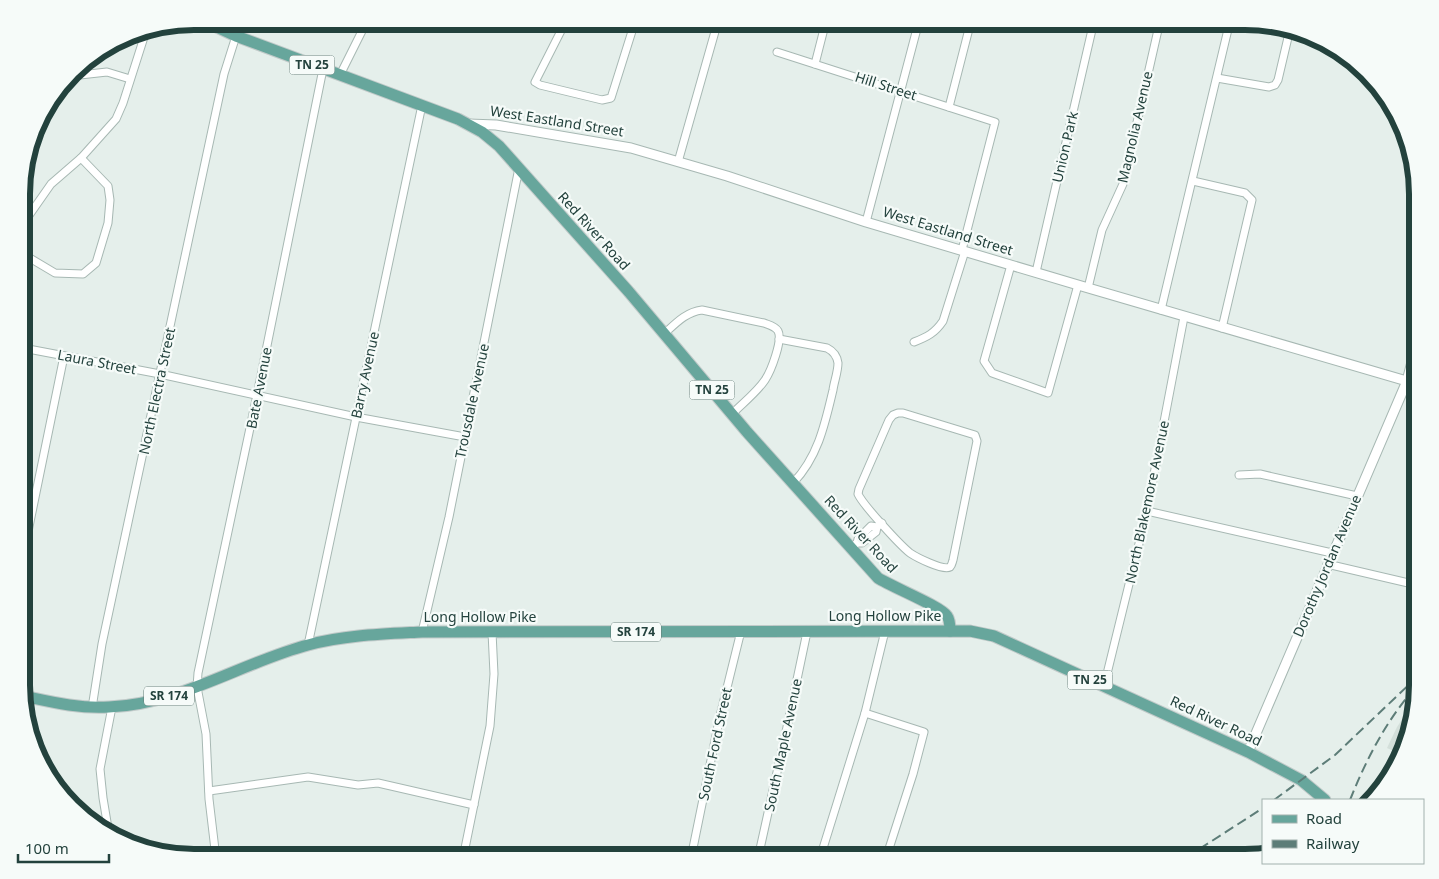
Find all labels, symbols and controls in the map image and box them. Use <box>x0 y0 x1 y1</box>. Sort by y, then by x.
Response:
road number: TN 25 <box>290 56 334 74</box>
street label: Hill Street <box>853 67 920 104</box>
street label: Magnolia Avenue <box>1112 69 1157 185</box>
street label: West Eastland Street <box>489 101 625 140</box>
street label: Union Park <box>1047 109 1082 185</box>
street label: Red River Road <box>554 187 635 274</box>
street label: West Eastland Street <box>881 202 1015 259</box>
street label: North Electra Street <box>134 326 179 456</box>
street label: Barry Avenue <box>346 330 383 420</box>
street label: Trousdale Avenue <box>450 342 493 460</box>
street label: Laura Street <box>56 345 138 378</box>
street label: Bate Avenue <box>241 345 276 430</box>
road number: TN 25 <box>690 380 734 400</box>
street label: North Blakemore Avenue <box>1120 419 1173 585</box>
street label: Red River Road <box>821 491 902 576</box>
street label: Dorothy Jordan Avenue <box>1288 492 1365 640</box>
street label: Long Hollow Pike <box>828 606 942 625</box>
street label: Long Hollow Pike <box>423 607 537 626</box>
road number: SR 174 <box>611 622 661 642</box>
road number: TN 25 <box>1068 670 1112 690</box>
street label: South Maple Avenue <box>759 676 806 813</box>
road number: SR 174 <box>144 686 194 706</box>
street label: South Ford Street <box>693 686 736 802</box>
street label: Red River Road <box>1167 691 1265 750</box>
legend <box>1262 799 1424 864</box>
text: Road <box>1306 808 1342 828</box>
scale bar <box>18 832 109 864</box>
text: Railway <box>1306 833 1360 853</box>
text: 100 m <box>25 838 69 858</box>

